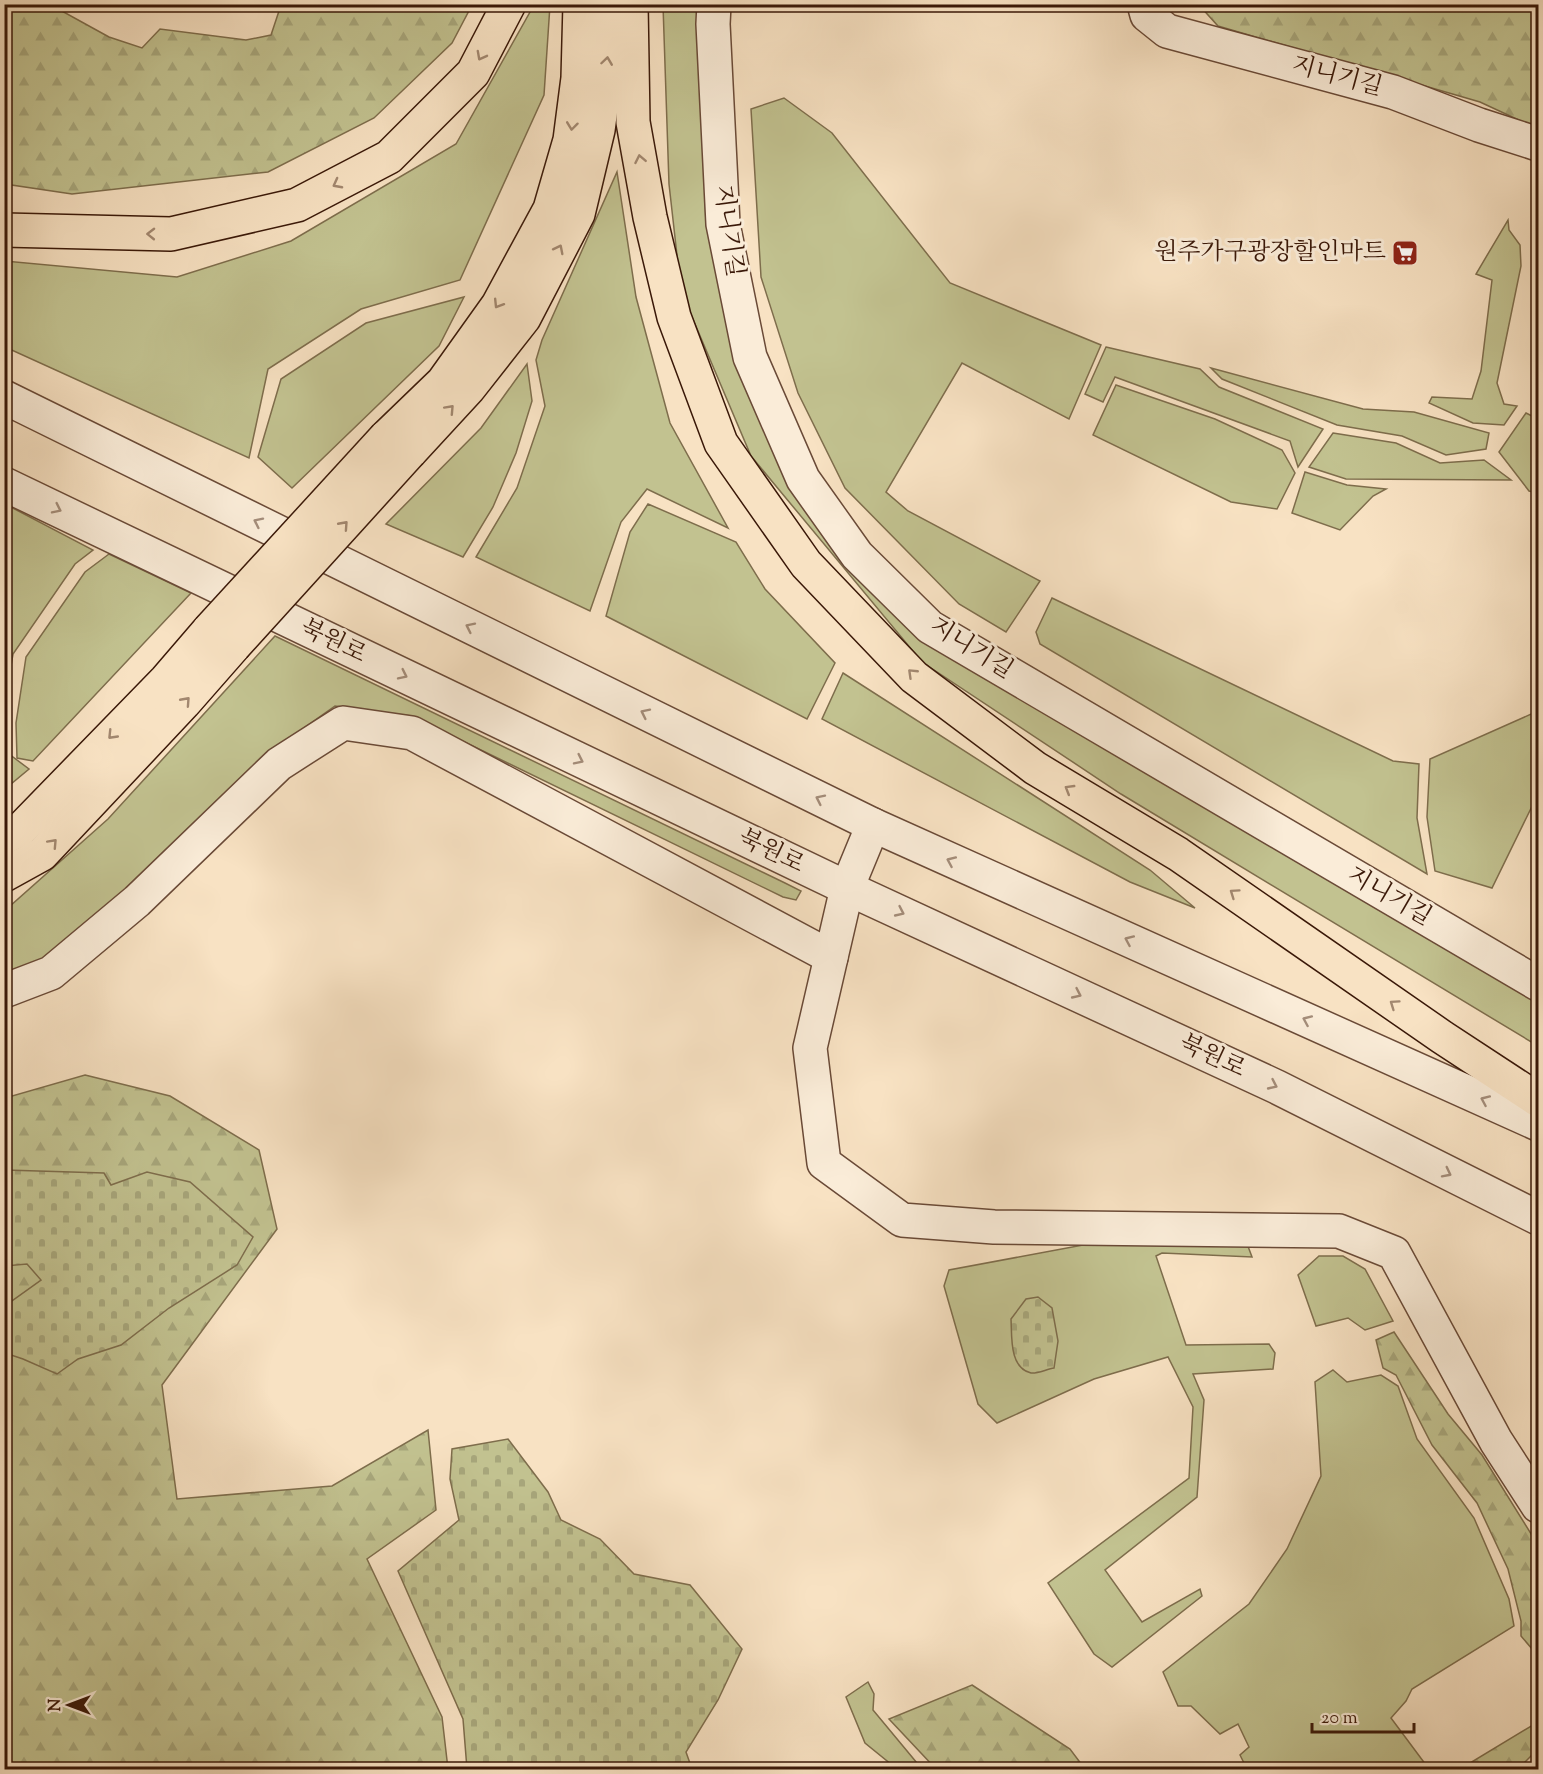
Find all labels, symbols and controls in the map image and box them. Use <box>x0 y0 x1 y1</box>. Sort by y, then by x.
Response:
street label: 지니기길 <box>1288 49 1386 105</box>
one-way arrow <box>477 50 488 60</box>
one-way arrow <box>600 57 612 66</box>
one-way arrow <box>566 121 579 130</box>
one-way arrow <box>634 154 647 164</box>
one-way arrow <box>333 177 343 188</box>
street label: 지니기길 <box>705 183 751 279</box>
one-way arrow <box>146 227 155 240</box>
place label: 원주가구광장할인마트 <box>1154 236 1386 270</box>
supermarket icon: 원주가구광장할인마트 <box>1390 238 1420 268</box>
one-way arrow <box>552 244 564 255</box>
one-way arrow <box>493 298 505 308</box>
one-way arrow <box>443 405 454 416</box>
one-way arrow <box>51 502 62 514</box>
one-way arrow <box>254 518 264 529</box>
one-way arrow <box>337 521 348 532</box>
street label: 지니기길 <box>923 610 1019 688</box>
street label: 북원로 <box>294 611 372 673</box>
one-way arrow <box>466 622 477 634</box>
one-way arrow <box>397 668 408 680</box>
one-way arrow <box>908 670 919 681</box>
one-way arrow <box>179 697 190 708</box>
one-way arrow <box>641 709 652 720</box>
one-way arrow <box>109 727 120 738</box>
one-way arrow <box>573 752 584 764</box>
one-way arrow <box>1065 784 1075 796</box>
one-way arrow <box>816 795 827 807</box>
street label: 북원로 <box>732 821 810 883</box>
one-way arrow <box>46 839 57 850</box>
one-way arrow <box>947 856 958 868</box>
street label: 지니기길 <box>1340 859 1438 935</box>
one-way arrow <box>1229 889 1240 900</box>
one-way arrow <box>894 905 905 917</box>
one-way arrow <box>1125 936 1136 948</box>
one-way arrow <box>1071 987 1082 999</box>
one-way arrow <box>1389 1000 1400 1011</box>
one-way arrow <box>1303 1015 1314 1027</box>
street label: 북원로 <box>1173 1027 1251 1087</box>
one-way arrow <box>1267 1078 1278 1090</box>
one-way arrow <box>1481 1095 1492 1107</box>
one-way arrow <box>1441 1165 1452 1177</box>
north arrow <box>39 1675 99 1735</box>
scale bar <box>1312 1696 1414 1734</box>
text: N <box>45 1698 68 1711</box>
text: 20 m <box>1321 1706 1358 1732</box>

